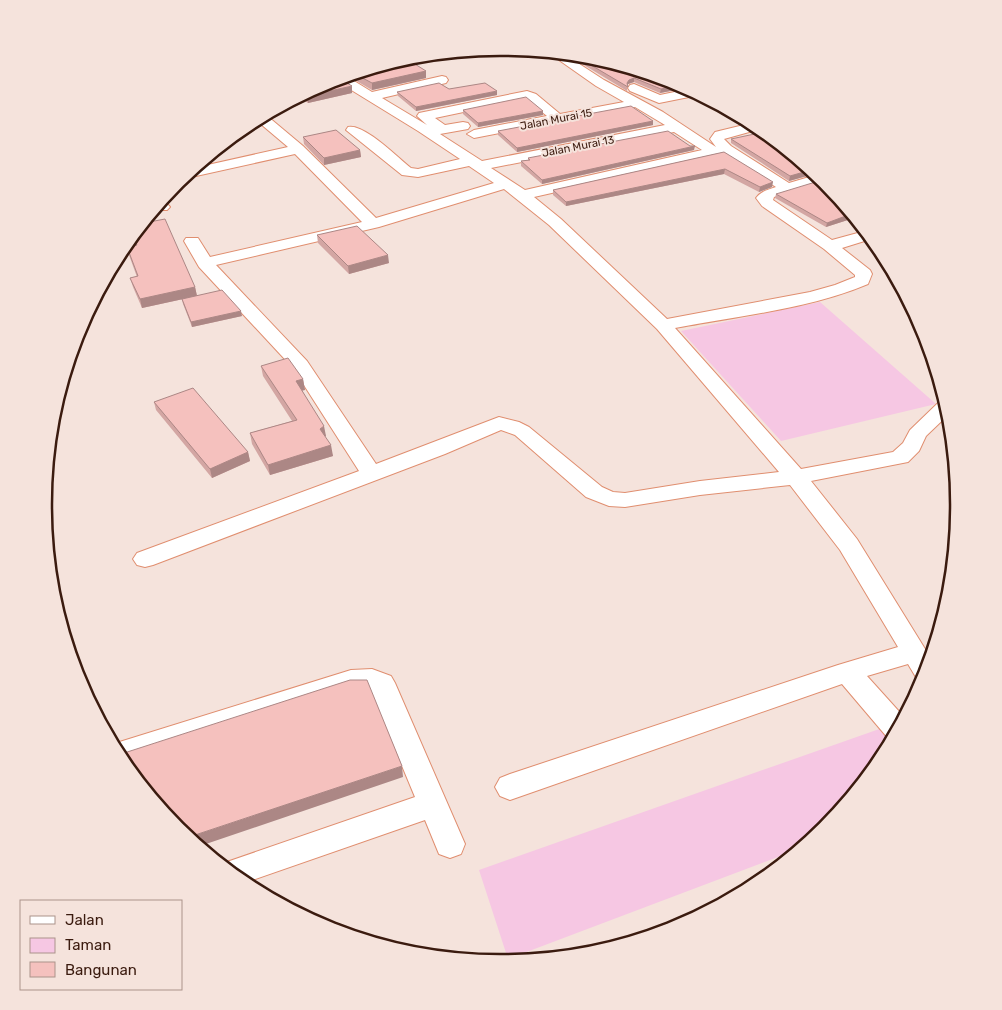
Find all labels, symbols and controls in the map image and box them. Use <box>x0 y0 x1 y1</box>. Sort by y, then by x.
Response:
street label: Jalan Murai 15 <box>519 106 594 133</box>
street label: Jalan Murai 13 <box>541 133 616 160</box>
legend <box>20 900 182 990</box>
text: Jalan <box>65 911 104 929</box>
text: Taman <box>65 936 111 954</box>
text: Bangunan <box>65 961 137 979</box>

